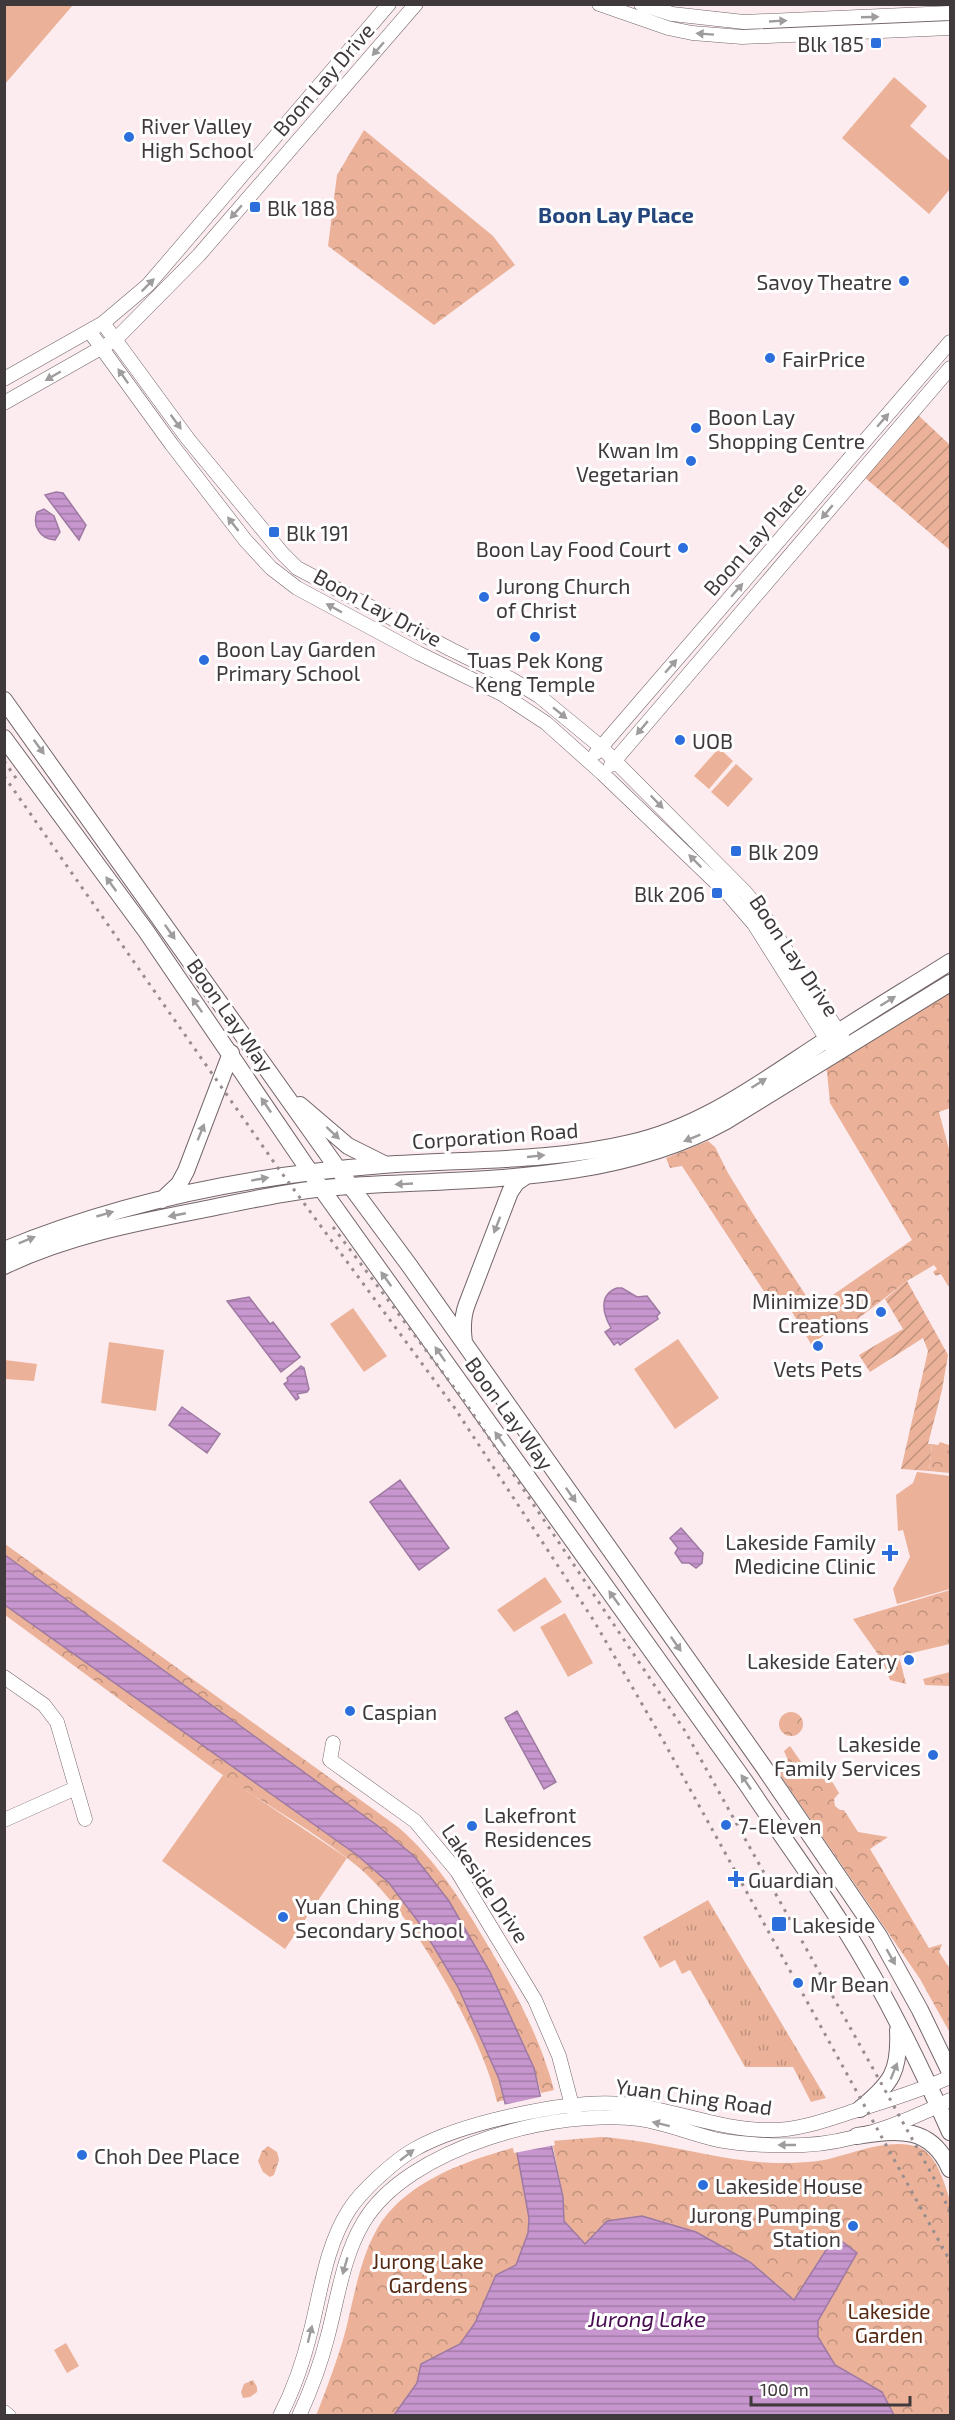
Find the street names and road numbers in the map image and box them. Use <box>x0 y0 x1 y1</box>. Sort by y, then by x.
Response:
street label: Boon Lay Drive <box>267 17 379 141</box>
street label: Boon Lay Place <box>698 476 810 600</box>
street label: Boon Lay Drive <box>310 563 446 651</box>
street label: Boon Lay Drive <box>745 889 845 1021</box>
street label: Boon Lay Way <box>182 953 280 1077</box>
street label: Corporation Road <box>411 1117 579 1153</box>
street label: Boon Lay Way <box>461 1352 559 1474</box>
street label: Lakeside Drive <box>437 1819 535 1947</box>
street label: Yuan Ching Road <box>614 2073 774 2119</box>

